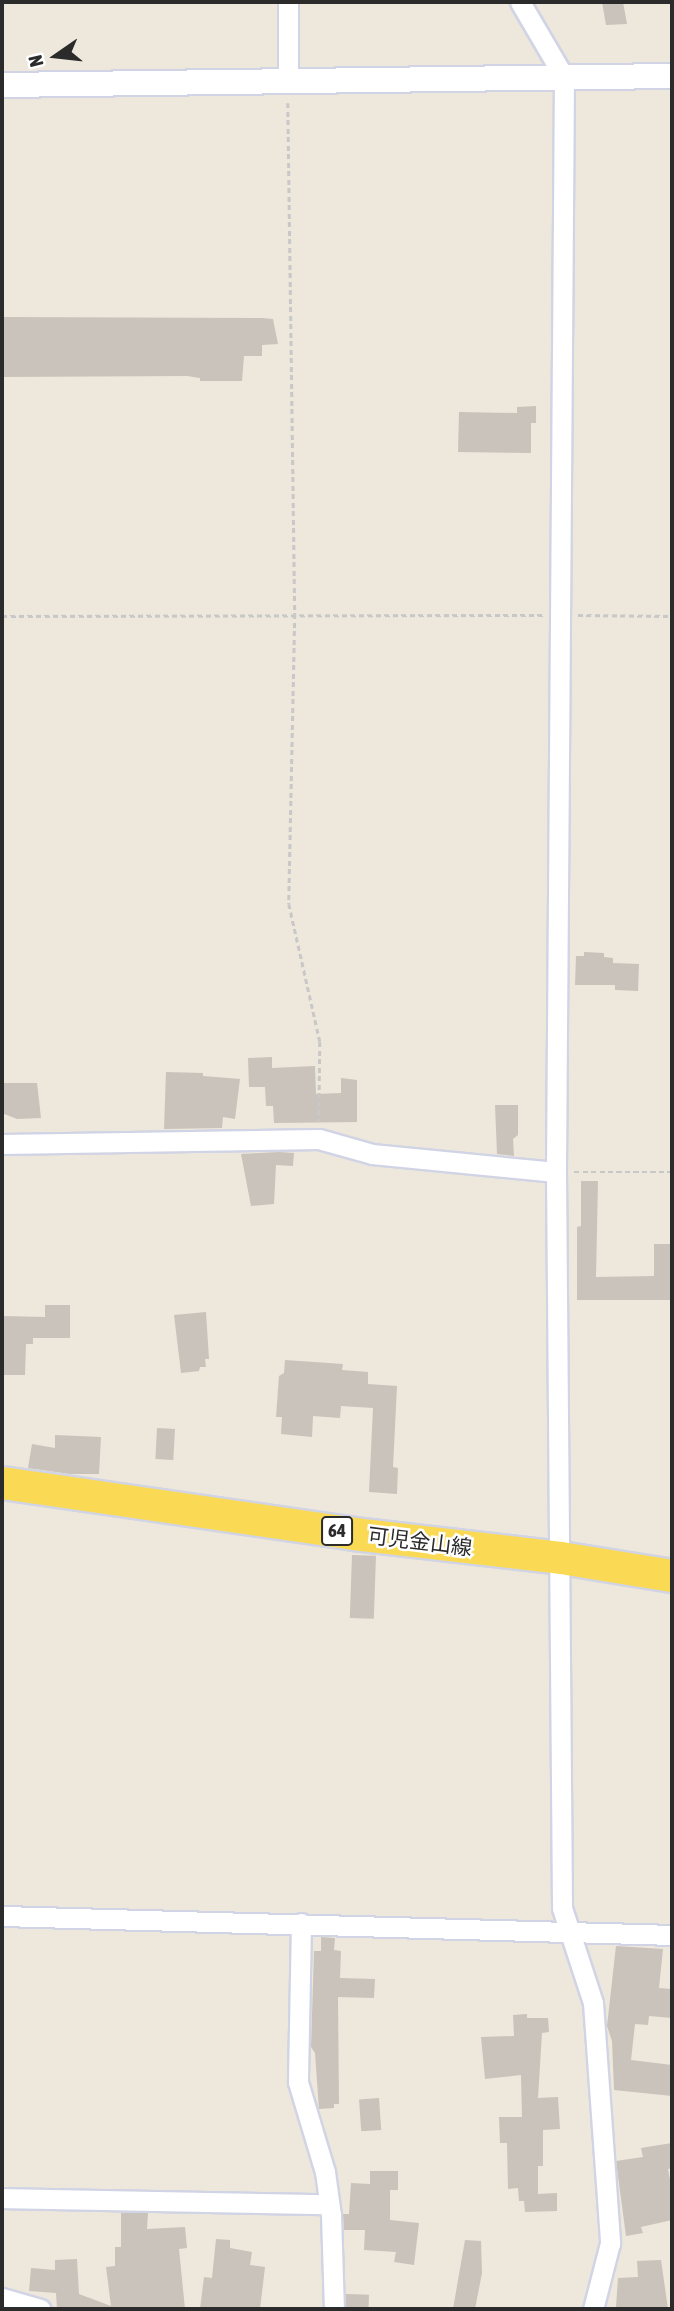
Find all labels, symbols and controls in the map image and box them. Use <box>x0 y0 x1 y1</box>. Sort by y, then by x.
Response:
north arrow <box>21 21 91 91</box>
text: N <box>24 53 48 69</box>
road number: 64 <box>320 1516 354 1546</box>
street label: 可児金山線 <box>366 1522 474 1560</box>

